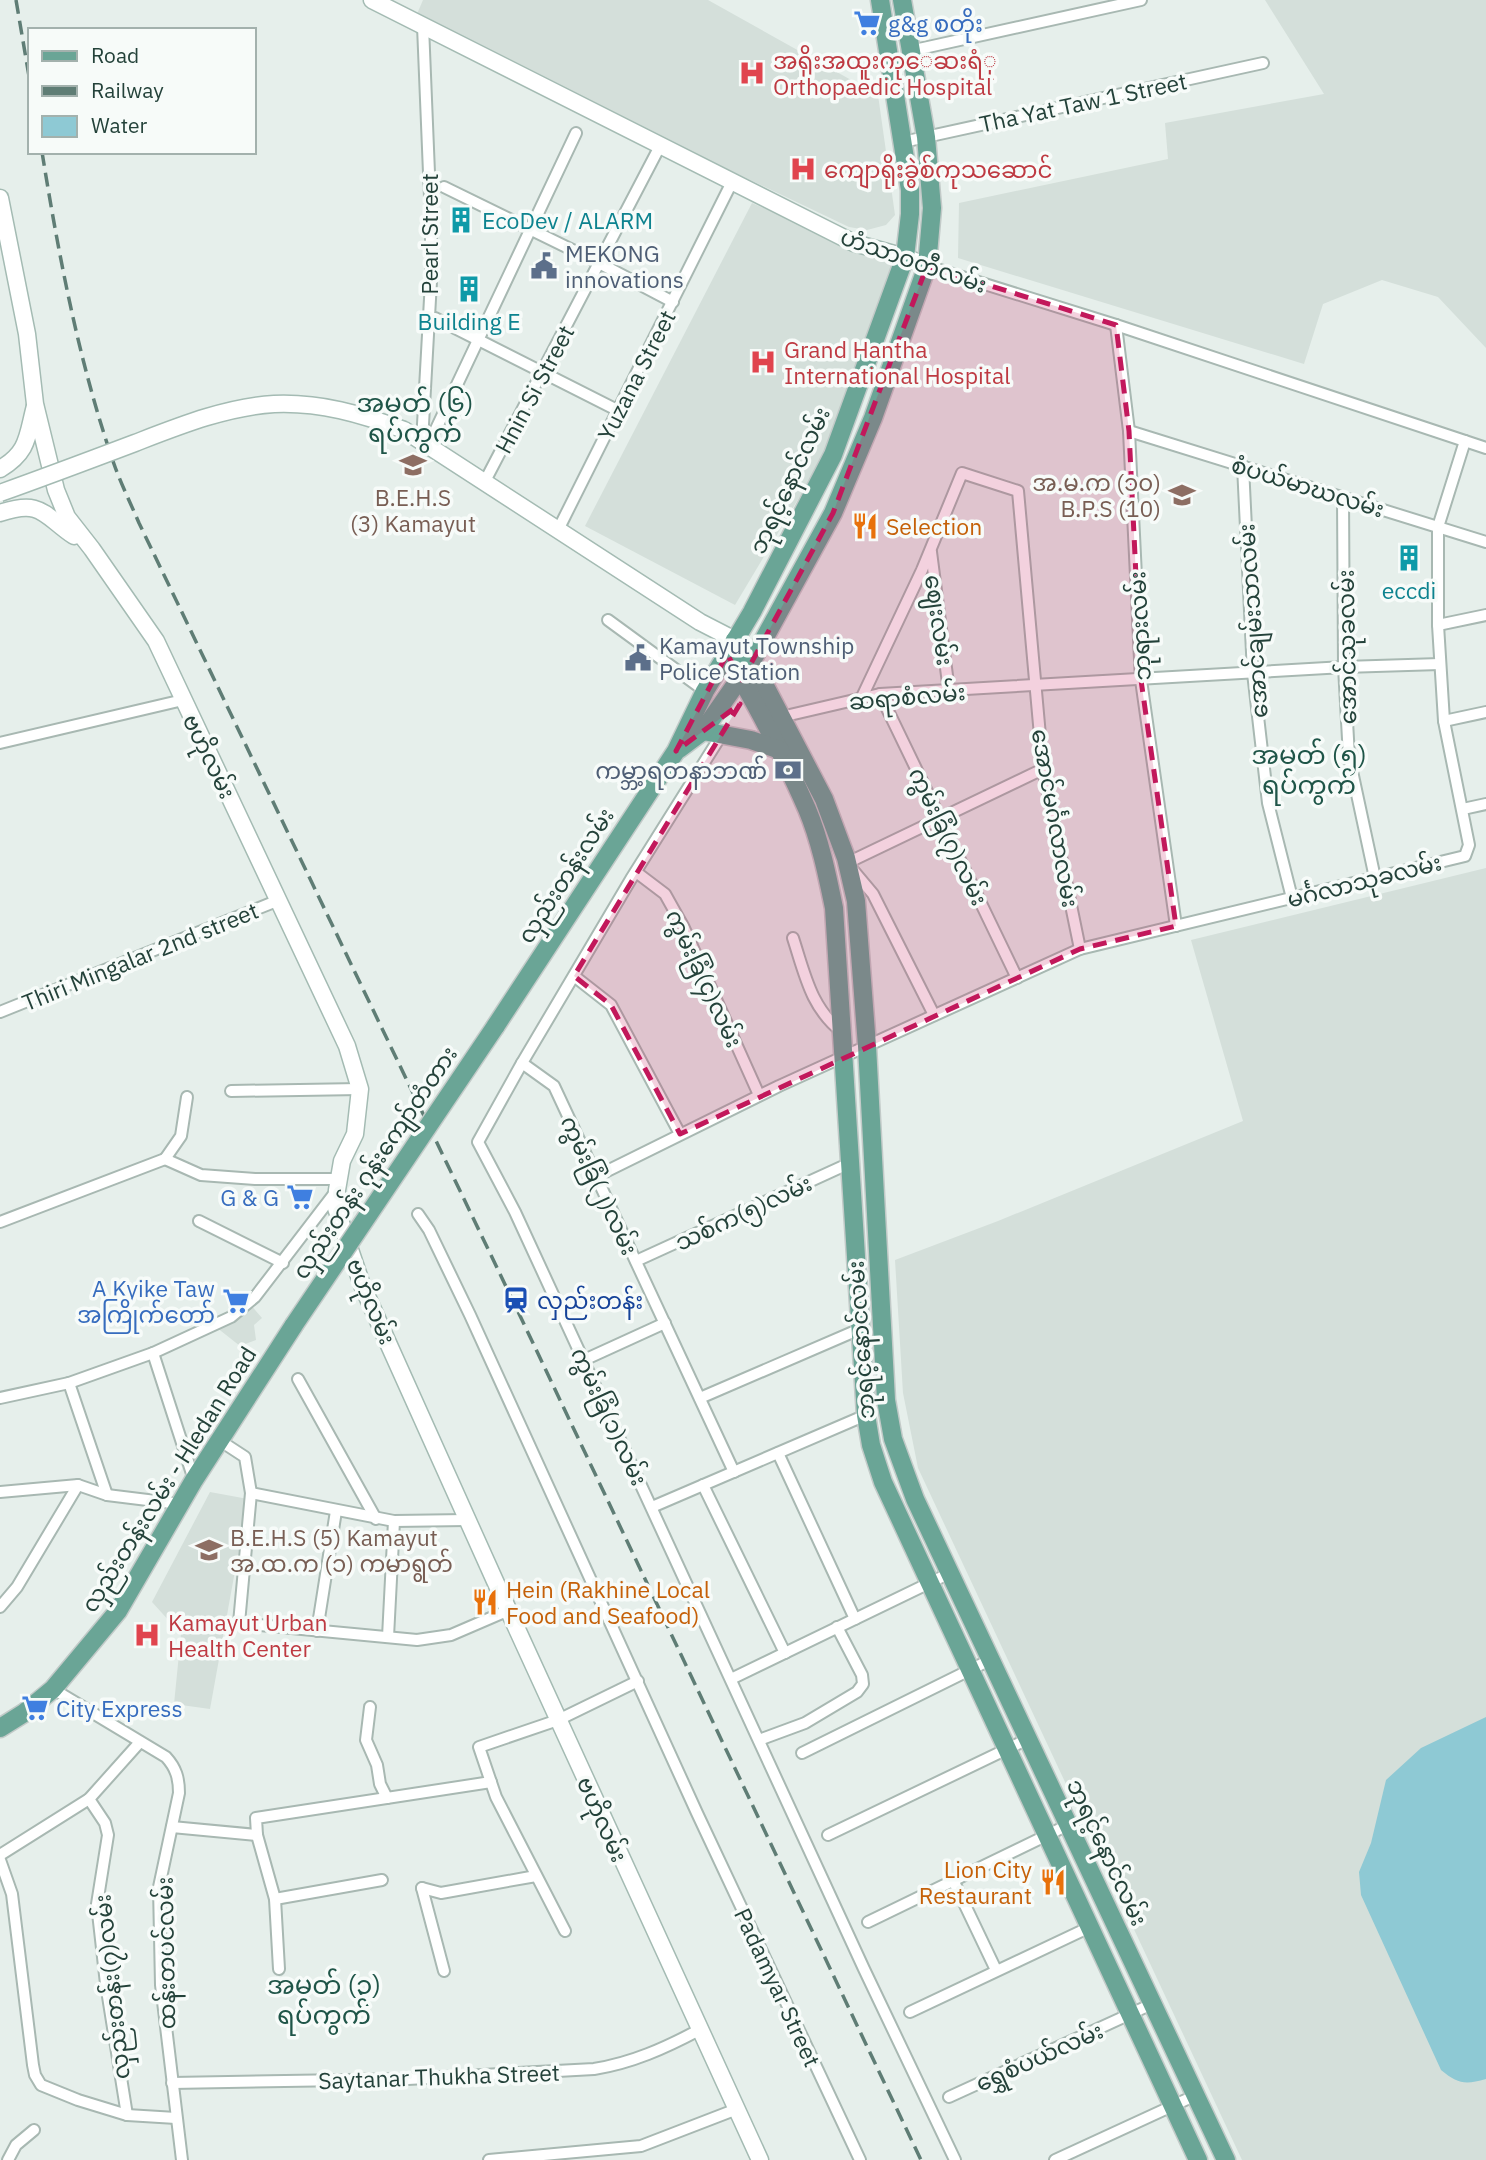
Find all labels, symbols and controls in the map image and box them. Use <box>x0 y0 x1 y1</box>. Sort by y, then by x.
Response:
supermarket icon: g&g စတိုး <box>852 8 882 38</box>
place label: g&g စတိုး <box>888 8 983 43</box>
legend <box>28 28 256 154</box>
text: Road <box>91 41 139 69</box>
place label: အရိုးအထူးကုေဆးရံု Orthopaedic Hospital <box>773 45 997 101</box>
hospital icon: အရိုးအထူးကုေဆးရံု Orthopaedic Hospital <box>737 58 767 88</box>
street label: Tha Yat Taw 1 Street <box>977 65 1189 139</box>
text: Railway <box>91 76 164 104</box>
text: Water <box>91 111 148 139</box>
hospital icon: ကျောရိုးခွဲစ်ကုသဆောင် <box>788 154 818 184</box>
place label: ကျောရိုးခွဲစ်ကုသဆောင် <box>824 154 1052 189</box>
street label: Pearl Street <box>414 173 444 295</box>
building icon: EcoDev / ALARM <box>446 205 476 235</box>
place label: EcoDev / ALARM <box>482 205 653 235</box>
street label: ဟံသာဝတီလမ်း <box>837 221 991 299</box>
place label: MEKONG innovations <box>565 238 684 294</box>
public building icon: MEKONG innovations <box>529 251 559 281</box>
building icon: Building E <box>454 274 484 304</box>
street label: Yuzana Street <box>590 305 682 445</box>
place label: Building E <box>417 306 521 336</box>
street label: Hnin Si Street <box>488 320 580 458</box>
place label: Grand Hantha International Hospital <box>784 334 1010 390</box>
hospital icon: Grand Hantha International Hospital <box>748 347 778 377</box>
district label: အမှတ် (၆) ရပ်ကွက် <box>357 385 473 454</box>
street label: ဘုရင့်နောင်လမ်း <box>742 402 841 560</box>
street label: စံပယ်မာဃလမ်း <box>1228 449 1388 523</box>
school or university icon: B.E.H.S (3) Kamayut <box>398 450 428 480</box>
place label: အ.မ.က (၁၀) B.P.S (10) <box>1032 467 1161 523</box>
school or university icon: အ.မ.က (၁၀) B.P.S (10) <box>1167 480 1197 510</box>
place label: B.E.H.S (3) Kamayut <box>350 482 476 538</box>
restaurant icon: Selection <box>850 511 880 541</box>
place label: Selection <box>886 511 982 541</box>
street label: အောင်ချမ်းသာလမ်း <box>1230 522 1279 719</box>
building icon: eccdi <box>1394 543 1424 573</box>
street label: အောင်သုခလမ်း <box>1330 569 1367 725</box>
street label: ဘုရားလမ်း <box>1121 570 1162 681</box>
street label: ဈေးလမ်း <box>914 573 961 668</box>
place label: eccdi <box>1382 575 1436 605</box>
place label: Kamayut Township Police Station <box>659 630 854 686</box>
public building icon: Kamayut Township Police Station <box>623 643 653 673</box>
street label: ဆရာစံလမ်း <box>847 676 967 721</box>
street label: ဗဟိုလမ်း <box>172 709 243 806</box>
street label: အောင်မင်္ဂလာလမ်း <box>1026 726 1086 910</box>
district label: အမှတ် (၅) ရပ်ကွက် <box>1251 737 1367 806</box>
place label: ကမ္ဘာ့ရတနာဘဏ် <box>595 755 767 790</box>
bank icon: ကမ္ဘာ့ရတနာဘဏ် <box>773 755 803 785</box>
street label: ကွမ်းခြံ(၇)လမ်း <box>898 762 995 912</box>
street label: လှည်းတန်းလမ်း <box>510 802 624 951</box>
street label: မင်္ဂလာသုခလမ်း <box>1284 846 1446 919</box>
street label: Thiri Mingalar 2nd street <box>17 895 263 1017</box>
street label: ကွမ်းခြံ(၄)လမ်း <box>655 904 750 1054</box>
street label: လှည်းတန်း ဂုန်းကျော်တံတား <box>285 1040 467 1287</box>
street label: ကွမ်းခြံ(၂)လမ်း <box>550 1110 645 1262</box>
street label: သစ်က(၅)လမ်း <box>670 1167 818 1261</box>
place label: G & G <box>220 1182 279 1212</box>
supermarket icon: G & G <box>285 1182 315 1212</box>
street label: ဗဟိုလမ်း <box>336 1253 404 1351</box>
street label: ဘုရင့်နောင်လမ်း <box>839 1259 885 1420</box>
place label: A Kyike Taw အကြိုက်တော် <box>77 1273 215 1334</box>
station icon: လှည်းတန်း <box>501 1285 531 1315</box>
place label: လှည်းတန်း <box>537 1285 643 1320</box>
supermarket icon: A Kyike Taw အကြိုက်တော် <box>221 1286 251 1316</box>
street label: လှည်းတန်းလမ်း - Hledan Road <box>74 1341 267 1620</box>
street label: ကွမ်းခြံ(၁)လမ်း <box>560 1342 655 1492</box>
place label: B.E.H.S (5) Kamayut အ.ထ.က (၁) ကမာရွတ် <box>230 1522 453 1583</box>
school or university icon: B.E.H.S (5) Kamayut အ.ထ.က (၁) ကမာရွတ် <box>194 1535 224 1565</box>
place label: Hein (Rakhine Local Food and Seafood) <box>506 1574 710 1630</box>
restaurant icon: Hein (Rakhine Local Food and Seafood) <box>470 1587 500 1617</box>
place label: Kamayut Urban Health Center <box>168 1607 328 1663</box>
hospital icon: Kamayut Urban Health Center <box>132 1620 162 1650</box>
supermarket icon: City Express <box>20 1693 50 1723</box>
place label: City Express <box>56 1693 183 1723</box>
street label: ဗဟိုလမ်း <box>566 1771 635 1869</box>
street label: ဘုရင့်နောင်လမ်း <box>1056 1774 1155 1932</box>
place label: Lion City Restaurant <box>919 1854 1033 1910</box>
restaurant icon: Lion City Restaurant <box>1038 1867 1068 1897</box>
street label: ထန်းတပင်လမ်း <box>149 1876 186 2030</box>
street label: လှည်းတန်း(၇)လမ်း <box>86 1892 141 2081</box>
street label: Padamyar Street <box>728 1903 828 2071</box>
district label: အမှတ် (၃) ရပ်ကွက် <box>267 1967 381 2036</box>
street label: ရွှေစံပယ်လမ်း <box>971 2015 1109 2102</box>
street label: Saytanar Thukha Street <box>318 2057 560 2095</box>

